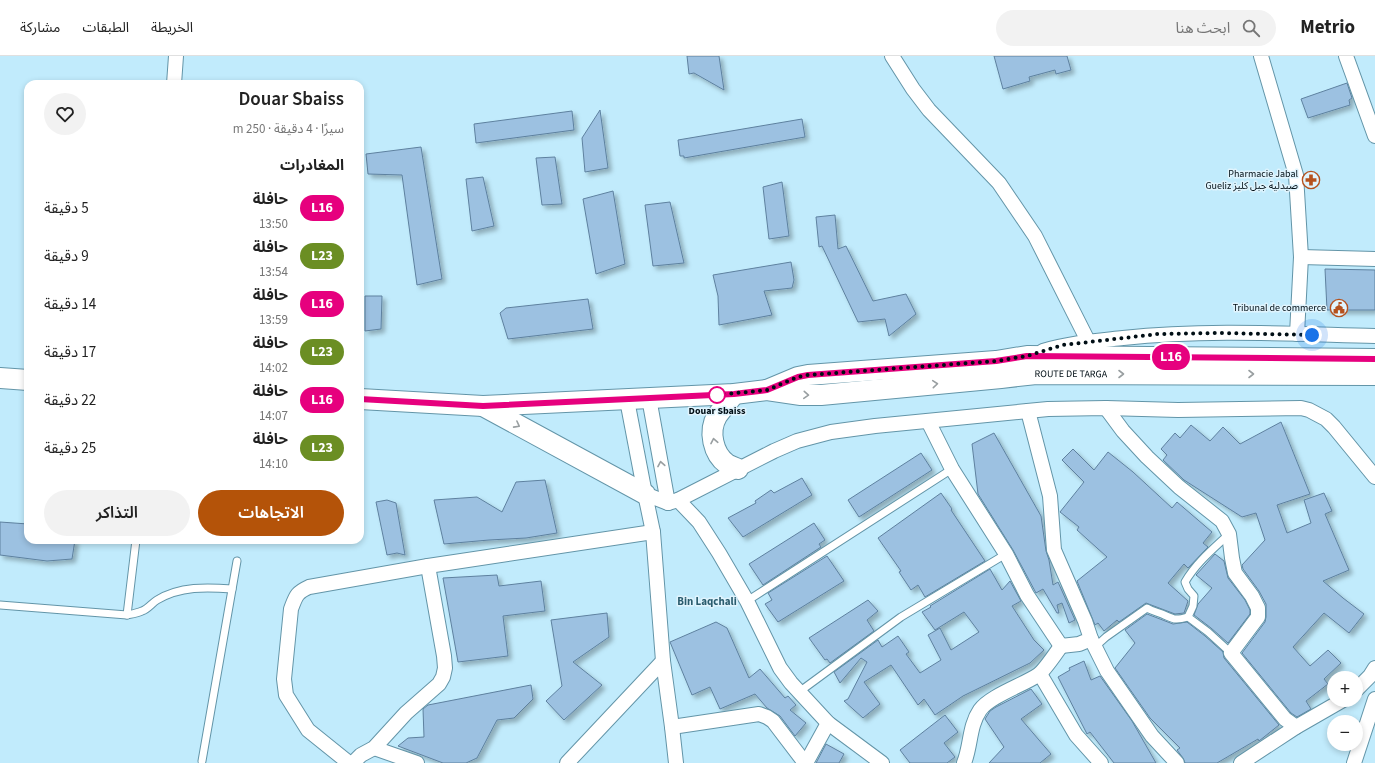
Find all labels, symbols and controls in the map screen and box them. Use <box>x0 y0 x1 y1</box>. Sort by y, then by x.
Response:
search box <box>996 10 1276 46</box>
text: Metrio <box>1300 14 1355 41</box>
icon: search <box>1240 17 1262 39</box>
text: مشاركة <box>20 18 60 38</box>
text: الطبقات <box>82 18 129 38</box>
text: الخريطة <box>151 18 193 38</box>
text: ابحث هنا <box>1176 18 1230 39</box>
text: Douar Sbaiss <box>238 86 344 113</box>
button: heart <box>44 93 86 135</box>
text: سيرًا · 4 دقيقة · 250 m <box>233 120 344 138</box>
text: المغادرات <box>280 155 344 176</box>
place label: Pharmacie Jabal Gueliz صيدلية جبل كليز <box>1205 167 1298 193</box>
pharmacy icon: Pharmacie Jabal Gueliz صيدلية جبل كليز <box>1301 170 1321 190</box>
text: حافلة <box>253 189 288 210</box>
text: 5 دقيقة <box>44 198 89 219</box>
text: L16 <box>311 198 333 218</box>
text: 13:50 <box>259 215 288 233</box>
text: حافلة <box>253 237 288 258</box>
text: 9 دقيقة <box>44 246 89 267</box>
text: L23 <box>311 246 333 266</box>
text: 13:54 <box>259 263 288 281</box>
text: حافلة <box>253 285 288 306</box>
text: 14 دقيقة <box>44 294 96 315</box>
text: L16 <box>311 294 333 314</box>
public building icon: Tribunal de commerce <box>1329 298 1349 318</box>
place label: Tribunal de commerce <box>1233 301 1326 315</box>
text: 13:59 <box>259 311 288 329</box>
your location <box>1302 325 1322 345</box>
text: حافلة <box>253 333 288 354</box>
text: 17 دقيقة <box>44 342 96 363</box>
text: L23 <box>311 342 333 362</box>
line badge: L16 <box>1148 344 1194 370</box>
text: L16 <box>1160 347 1182 367</box>
text: 14:02 <box>259 359 288 377</box>
street label: ROUTE DE TARGA <box>1035 367 1108 381</box>
one-way arrow <box>1118 370 1124 378</box>
one-way arrow <box>1248 370 1254 378</box>
one-way arrow <box>932 380 938 389</box>
text: حافلة <box>253 381 288 402</box>
marker: Douar Sbaiss <box>708 386 726 404</box>
text: 22 دقيقة <box>44 390 96 411</box>
text: L16 <box>311 390 333 410</box>
one-way arrow <box>803 391 809 400</box>
place label: Douar Sbaiss <box>689 404 746 418</box>
text: 14:07 <box>259 407 288 425</box>
one-way arrow <box>513 420 520 428</box>
text: حافلة <box>253 429 288 450</box>
text: 25 دقيقة <box>44 438 96 459</box>
text: L23 <box>311 438 333 458</box>
one-way arrow <box>710 438 719 444</box>
text: 14:10 <box>259 455 288 473</box>
one-way arrow <box>657 461 666 467</box>
button: التذاكر <box>44 490 190 536</box>
button: الاتجاهات <box>198 490 344 536</box>
district label: Bin Laqchali <box>677 594 737 609</box>
map controls <box>1327 671 1363 751</box>
button: + <box>1327 671 1363 707</box>
button: − <box>1327 715 1363 751</box>

